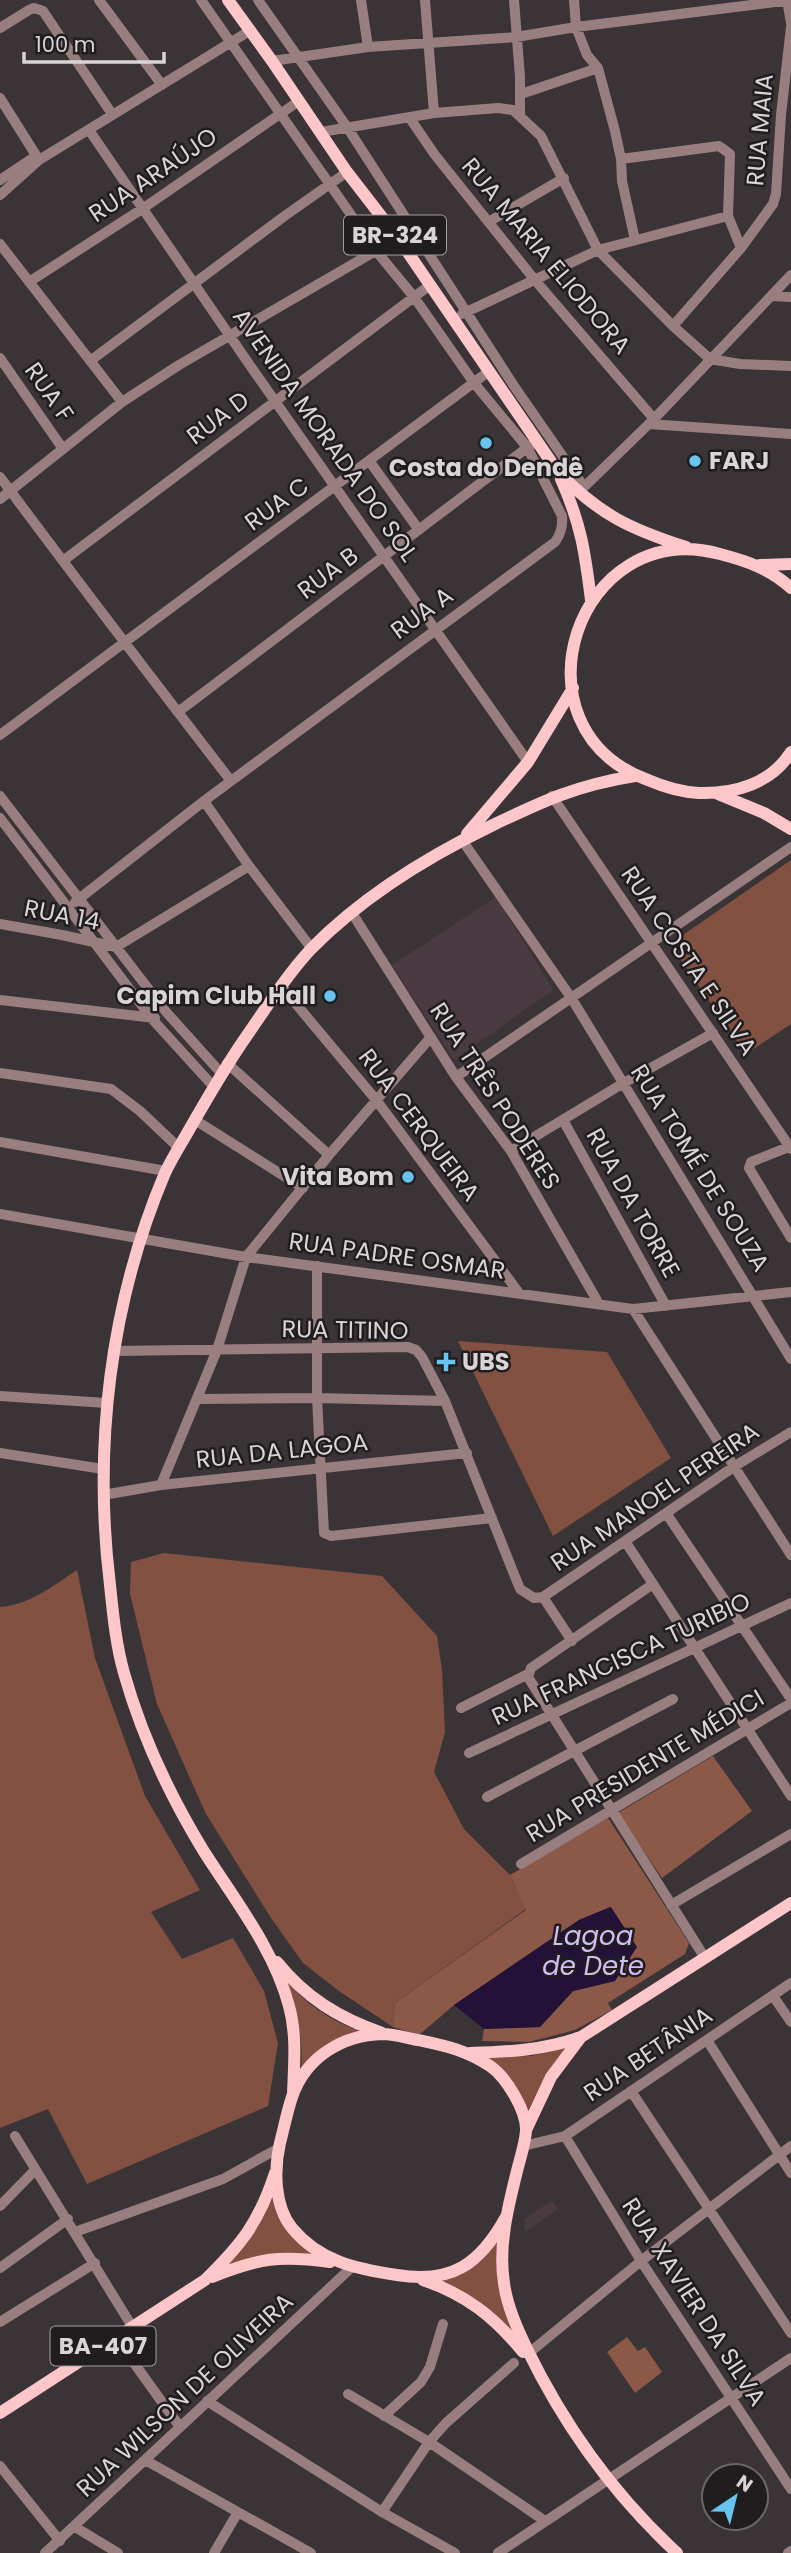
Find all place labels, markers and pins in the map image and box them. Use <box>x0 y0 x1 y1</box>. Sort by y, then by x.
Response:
marker: Costa do Dendê <box>478 435 494 451</box>
place label: FARJ <box>709 444 769 477</box>
place label: Costa do Dendê <box>389 451 583 484</box>
marker: FARJ <box>687 453 703 469</box>
place label: Capim Club Hall <box>117 979 316 1012</box>
marker: Capim Club Hall <box>322 988 338 1004</box>
place label: Vita Bom <box>282 1160 394 1193</box>
marker: Vita Bom <box>400 1169 416 1185</box>
place label: UBS <box>462 1345 510 1378</box>
marker: UBS <box>436 1352 456 1372</box>

